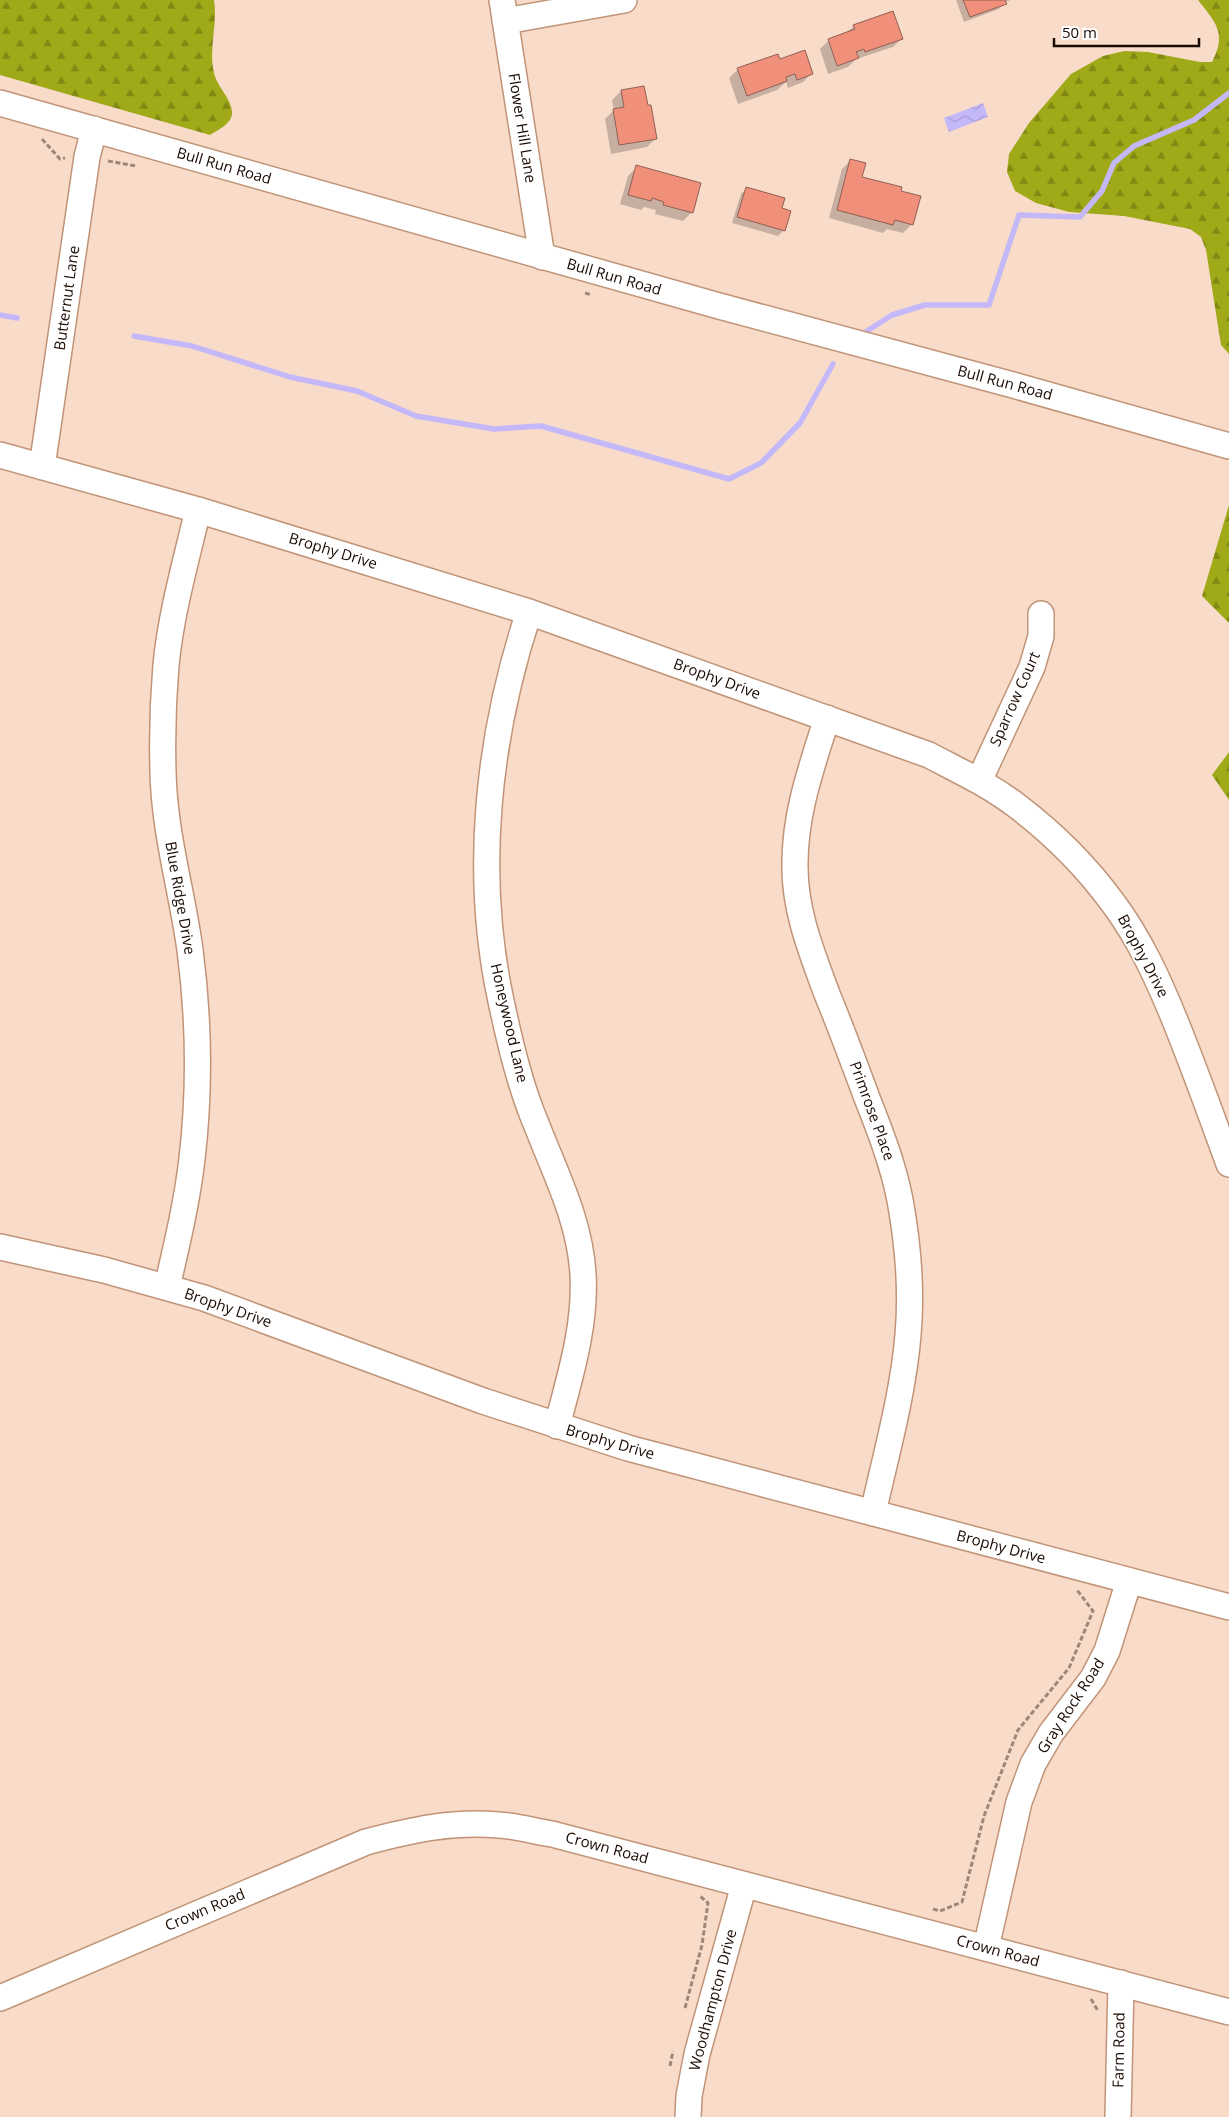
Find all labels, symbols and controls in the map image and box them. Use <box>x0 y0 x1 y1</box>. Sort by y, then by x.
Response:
scale bar <box>1054 15 1199 47</box>
text: 50 m <box>1062 22 1097 42</box>
street label: Flower Hill Lane <box>504 72 542 184</box>
street label: Bull Run Road <box>175 142 274 188</box>
street label: Butternut Lane <box>49 244 83 352</box>
street label: Bull Run Road <box>565 253 664 299</box>
street label: Bull Run Road <box>955 360 1055 404</box>
street label: Brophy Drive <box>287 527 380 573</box>
street label: Sparrow Court <box>984 648 1044 749</box>
street label: Brophy Drive <box>671 653 764 703</box>
street label: Blue Ridge Drive <box>161 840 201 956</box>
street label: Brophy Drive <box>1114 911 1174 1001</box>
street label: Honeywood Lane <box>487 961 533 1084</box>
street label: Primrose Place <box>846 1058 900 1163</box>
street label: Brophy Drive <box>182 1283 275 1331</box>
street label: Brophy Drive <box>564 1419 657 1463</box>
street label: Brophy Drive <box>955 1525 1048 1568</box>
street label: Gray Rock Road <box>1032 1654 1108 1757</box>
street label: Crown Road <box>564 1826 651 1868</box>
street label: Crown Road <box>162 1883 248 1935</box>
street label: Woodhampton Drive <box>683 1927 741 2073</box>
street label: Crown Road <box>955 1929 1042 1971</box>
street label: Farm Road <box>1107 2012 1129 2088</box>

